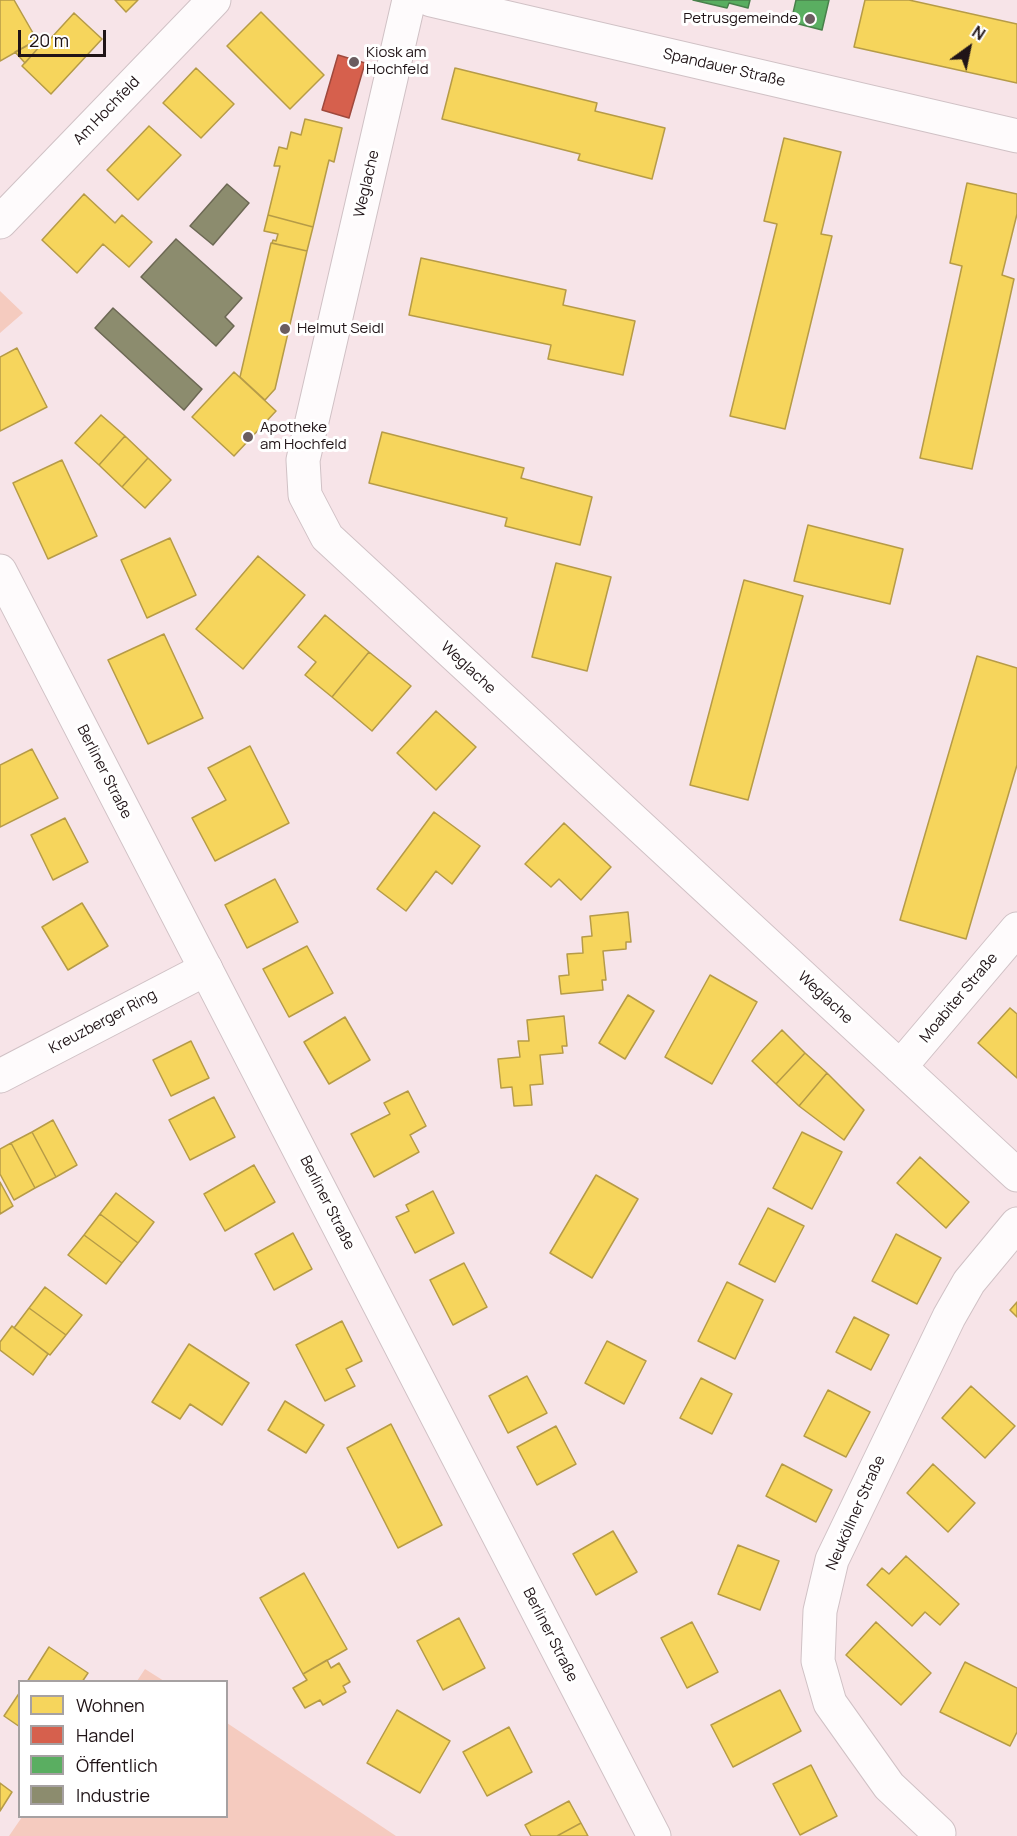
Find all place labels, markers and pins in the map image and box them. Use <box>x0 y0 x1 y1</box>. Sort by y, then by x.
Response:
place label: Petrusgemeinde <box>683 10 798 28</box>
marker: Petrusgemeinde <box>803 12 817 26</box>
place label: Kiosk am Hochfeld <box>366 44 429 79</box>
marker: Kiosk am Hochfeld <box>347 55 361 69</box>
place label: Helmut Seidl <box>297 320 384 338</box>
marker: Helmut Seidl <box>278 322 292 336</box>
place label: Apotheke am Hochfeld <box>260 419 347 454</box>
marker: Apotheke am Hochfeld <box>241 430 255 444</box>

